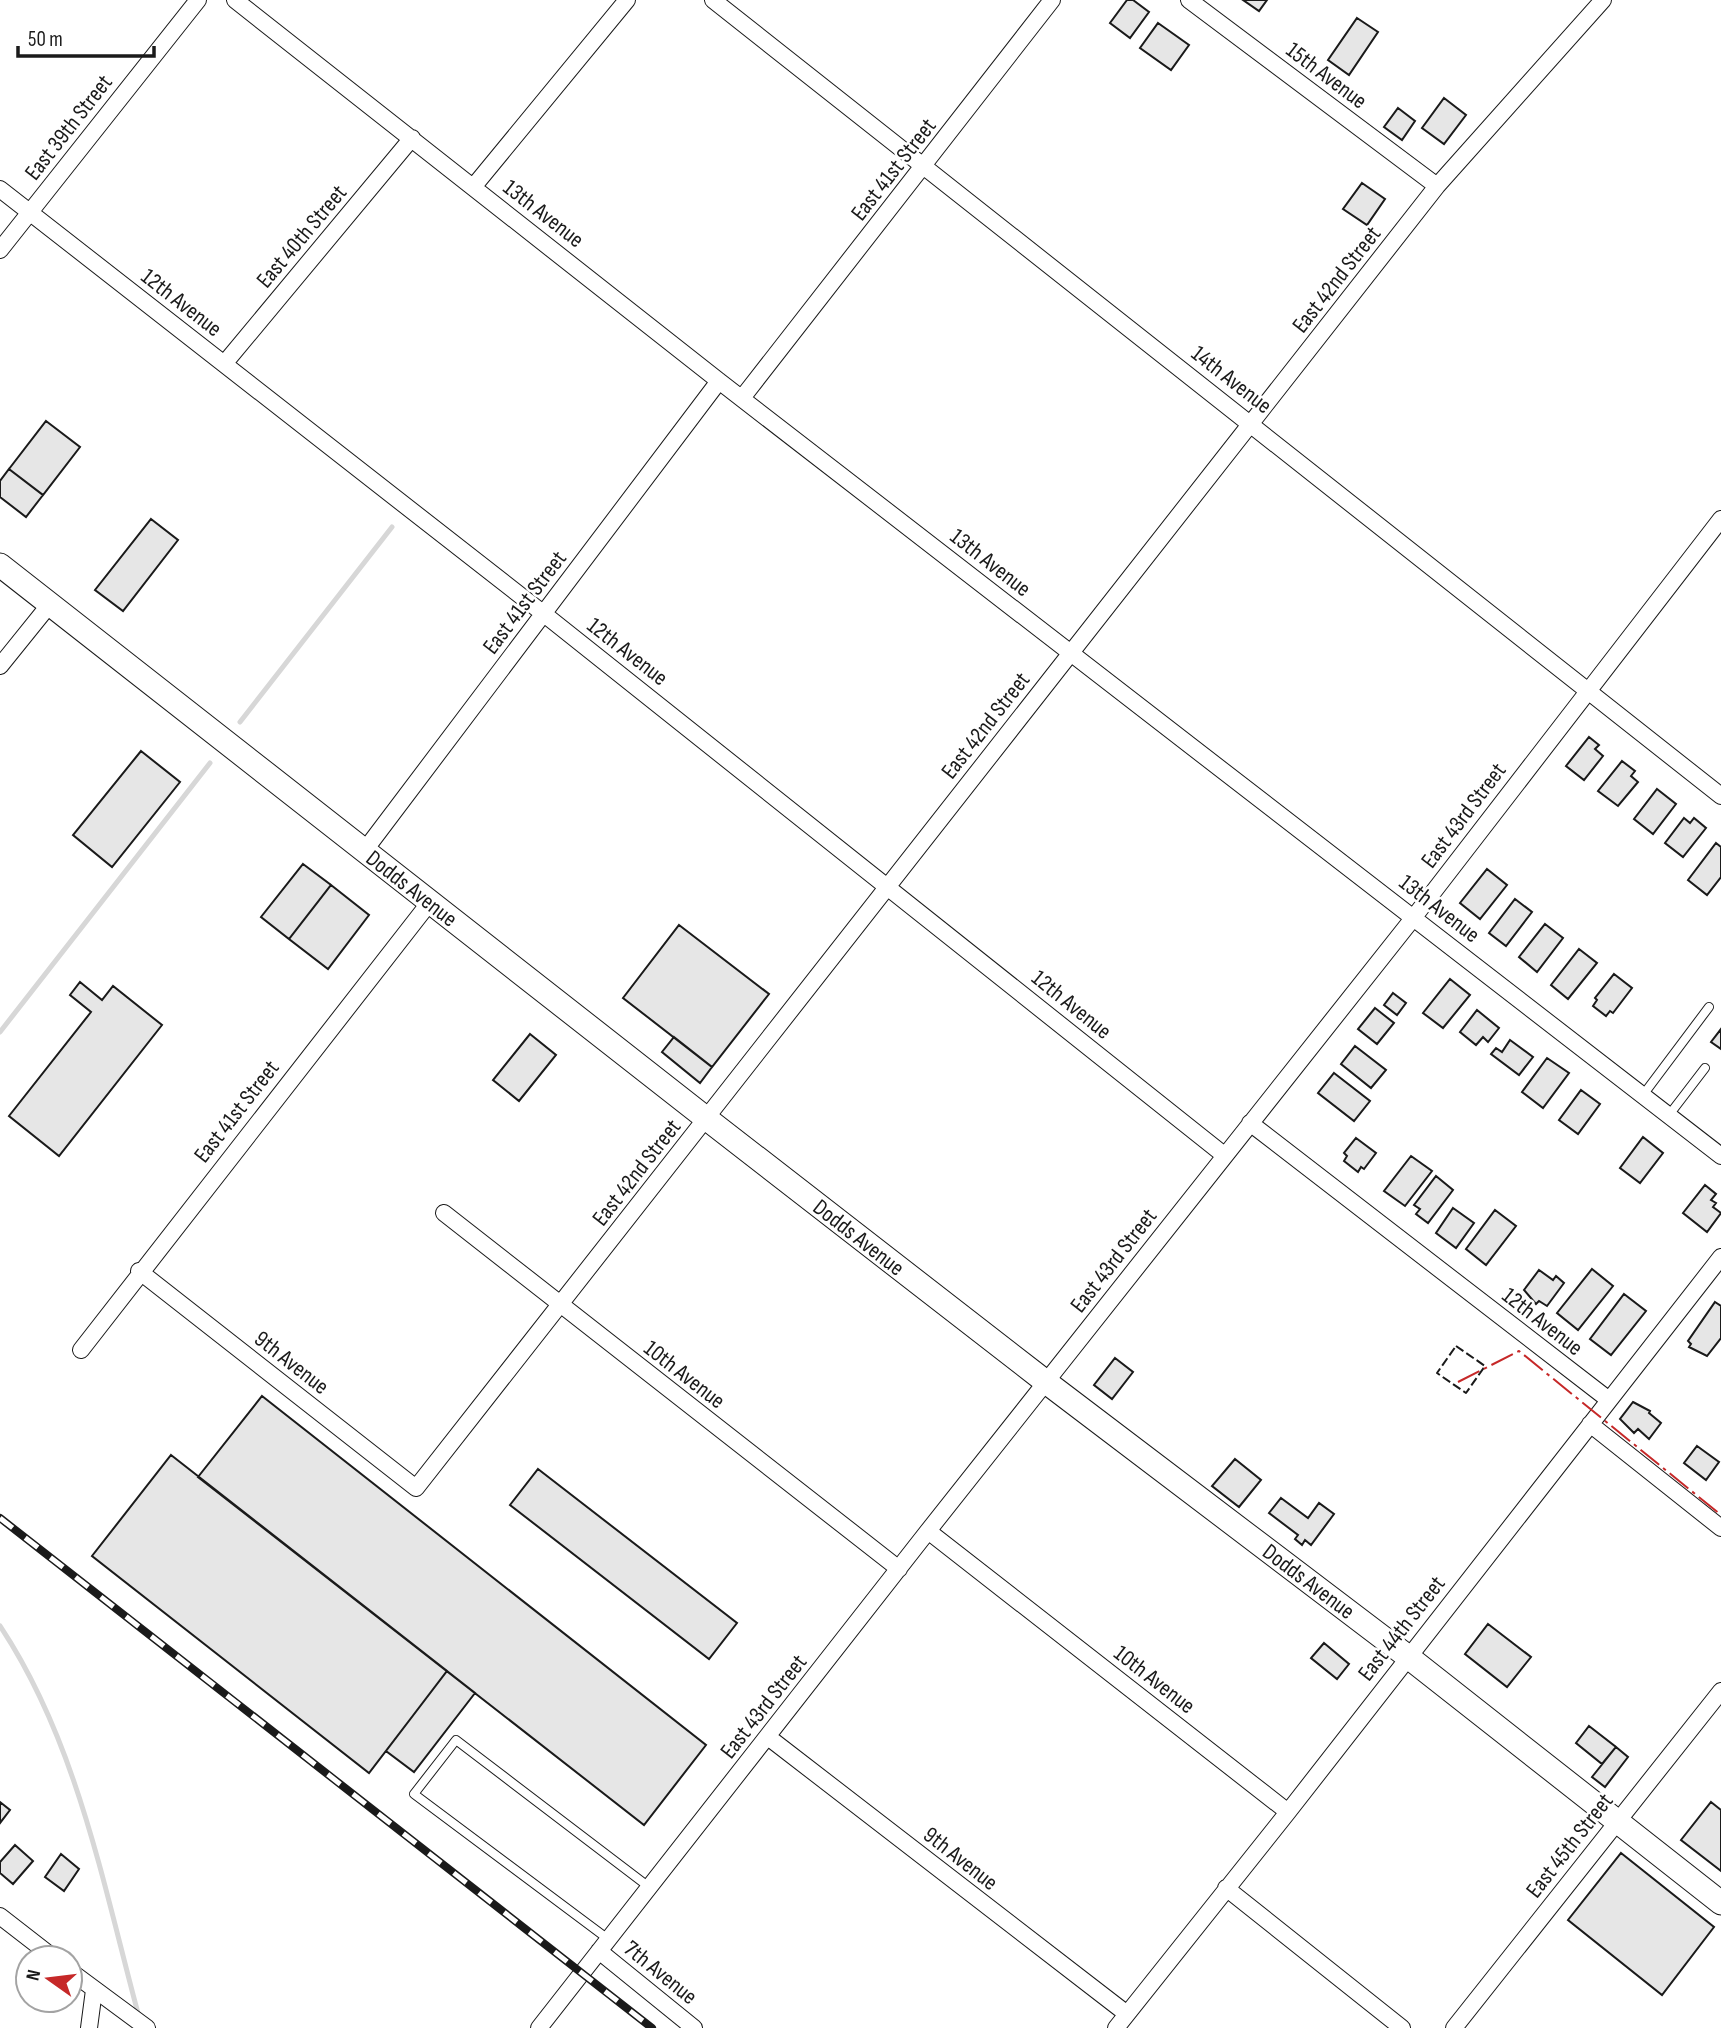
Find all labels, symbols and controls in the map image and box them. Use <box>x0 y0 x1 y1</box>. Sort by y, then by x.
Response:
scale bar <box>18 14 154 58</box>
text: 50 m <box>28 27 63 52</box>
street label: 15th Avenue <box>1280 36 1372 115</box>
street label: East 39th Street <box>19 69 119 186</box>
street label: East 41st Street <box>845 113 942 226</box>
street label: 13th Avenue <box>498 174 589 254</box>
street label: East 40th Street <box>251 179 353 294</box>
street label: East 42nd Street <box>1286 221 1387 339</box>
street label: 12th Avenue <box>136 263 227 343</box>
street label: 14th Avenue <box>1186 340 1277 420</box>
street label: 13th Avenue <box>945 523 1036 603</box>
street label: East 41st Street <box>477 545 573 660</box>
street label: 12th Avenue <box>582 612 673 692</box>
street label: East 42nd Street <box>935 667 1036 785</box>
street label: East 43rd Street <box>1415 758 1512 874</box>
street label: Dodds Avenue <box>360 844 463 933</box>
street label: 13th Avenue <box>1394 869 1485 949</box>
street label: 12th Avenue <box>1026 964 1117 1045</box>
street label: East 41st Street <box>188 1055 285 1168</box>
street label: East 42nd Street <box>586 1114 687 1232</box>
street label: Dodds Avenue <box>807 1193 910 1282</box>
street label: East 43rd Street <box>1064 1203 1163 1318</box>
street label: 12th Avenue <box>1497 1282 1588 1362</box>
street label: 9th Avenue <box>248 1325 334 1401</box>
street label: 10th Avenue <box>638 1334 730 1415</box>
street label: Dodds Avenue <box>1257 1538 1360 1626</box>
street label: East 44th Street <box>1352 1571 1451 1687</box>
street label: 10th Avenue <box>1108 1639 1200 1720</box>
street label: East 43rd Street <box>714 1649 813 1764</box>
street label: East 45th Street <box>1520 1788 1619 1903</box>
street label: 9th Avenue <box>917 1821 1003 1897</box>
street label: 7th Avenue <box>618 1935 703 2011</box>
north arrow <box>14 1944 84 2014</box>
text: N <box>22 1968 46 1983</box>

